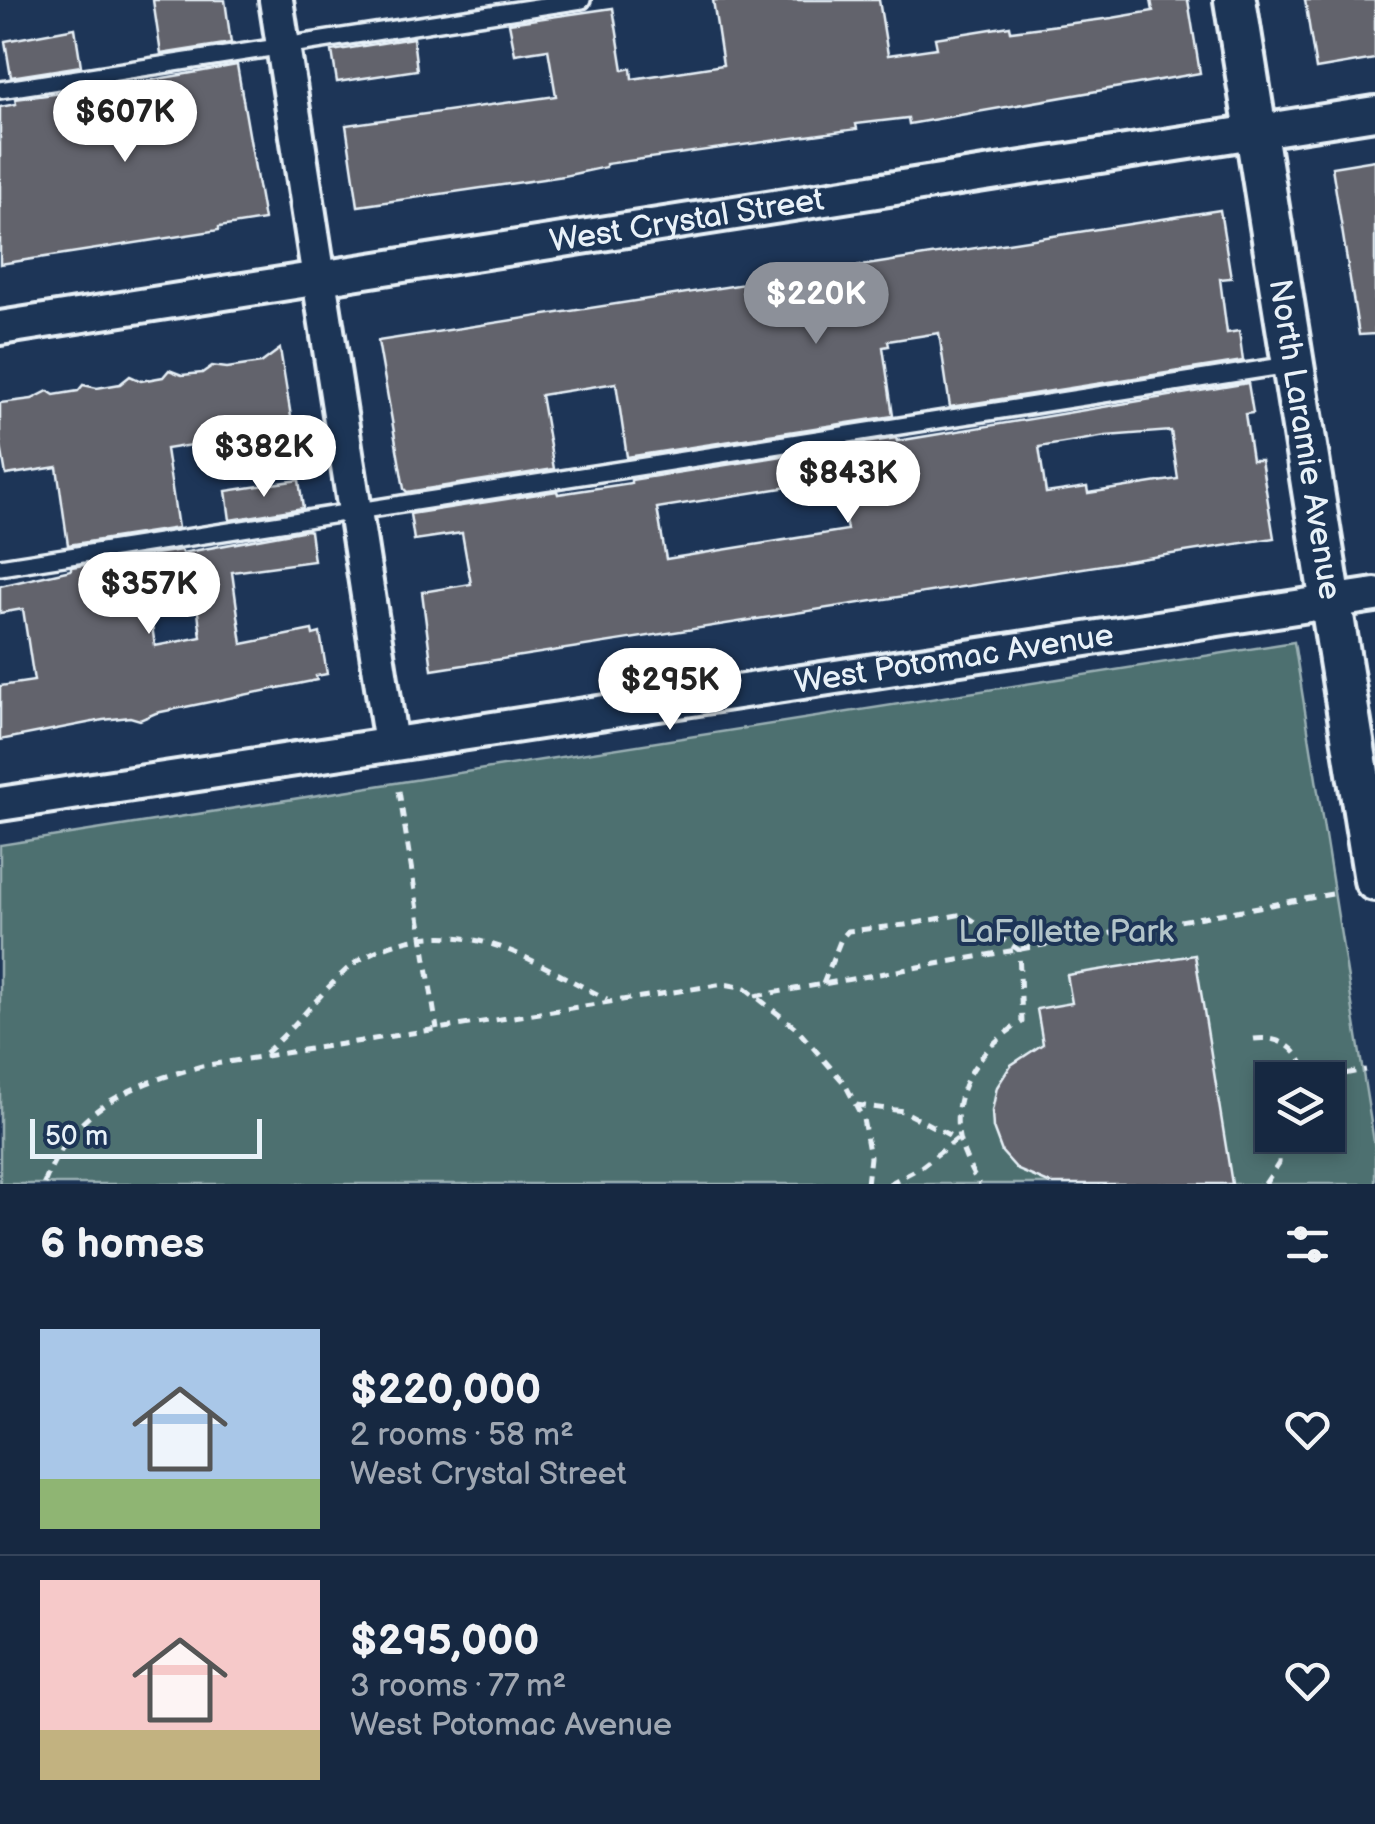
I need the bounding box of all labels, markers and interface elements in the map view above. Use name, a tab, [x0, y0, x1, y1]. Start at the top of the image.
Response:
pin: $607K	[55, 80, 195, 165]
text: $607K	[75, 93, 175, 132]
street label: West Crystal Street	[547, 180, 827, 261]
pin: $220K	[746, 262, 886, 347]
text: $220K	[766, 275, 866, 314]
street label: North Laramie Avenue	[1260, 276, 1350, 603]
pin: $382K	[194, 415, 334, 500]
text: $382K	[214, 428, 314, 467]
pin: $843K	[778, 441, 918, 526]
text: $843K	[798, 454, 898, 493]
pin: $357K	[79, 552, 219, 637]
text: $357K	[100, 565, 198, 604]
street label: West Potomac Avenue	[792, 616, 1116, 702]
pin: $295K	[600, 648, 740, 733]
text: $295K	[620, 661, 720, 700]
park label: LaFollette Park	[958, 913, 1174, 952]
map controls	[1255, 1062, 1345, 1152]
button: layers	[1255, 1062, 1345, 1152]
scale bar	[30, 1114, 262, 1158]
text: 50 m	[45, 1120, 108, 1153]
icon: filters	[1280, 1217, 1335, 1272]
text: 6 homes	[40, 1219, 204, 1270]
text: $220,000	[350, 1365, 541, 1416]
icon: home	[120, 1369, 240, 1489]
icon: heart	[1280, 1402, 1335, 1457]
text: 2 rooms · 58 m²	[350, 1416, 574, 1455]
text: West Crystal Street	[350, 1455, 627, 1494]
text: $295,000	[350, 1616, 540, 1667]
icon: home	[120, 1620, 240, 1740]
icon: heart	[1280, 1653, 1335, 1708]
text: 3 rooms · 77 m²	[350, 1667, 566, 1706]
text: West Potomac Avenue	[350, 1706, 672, 1745]

